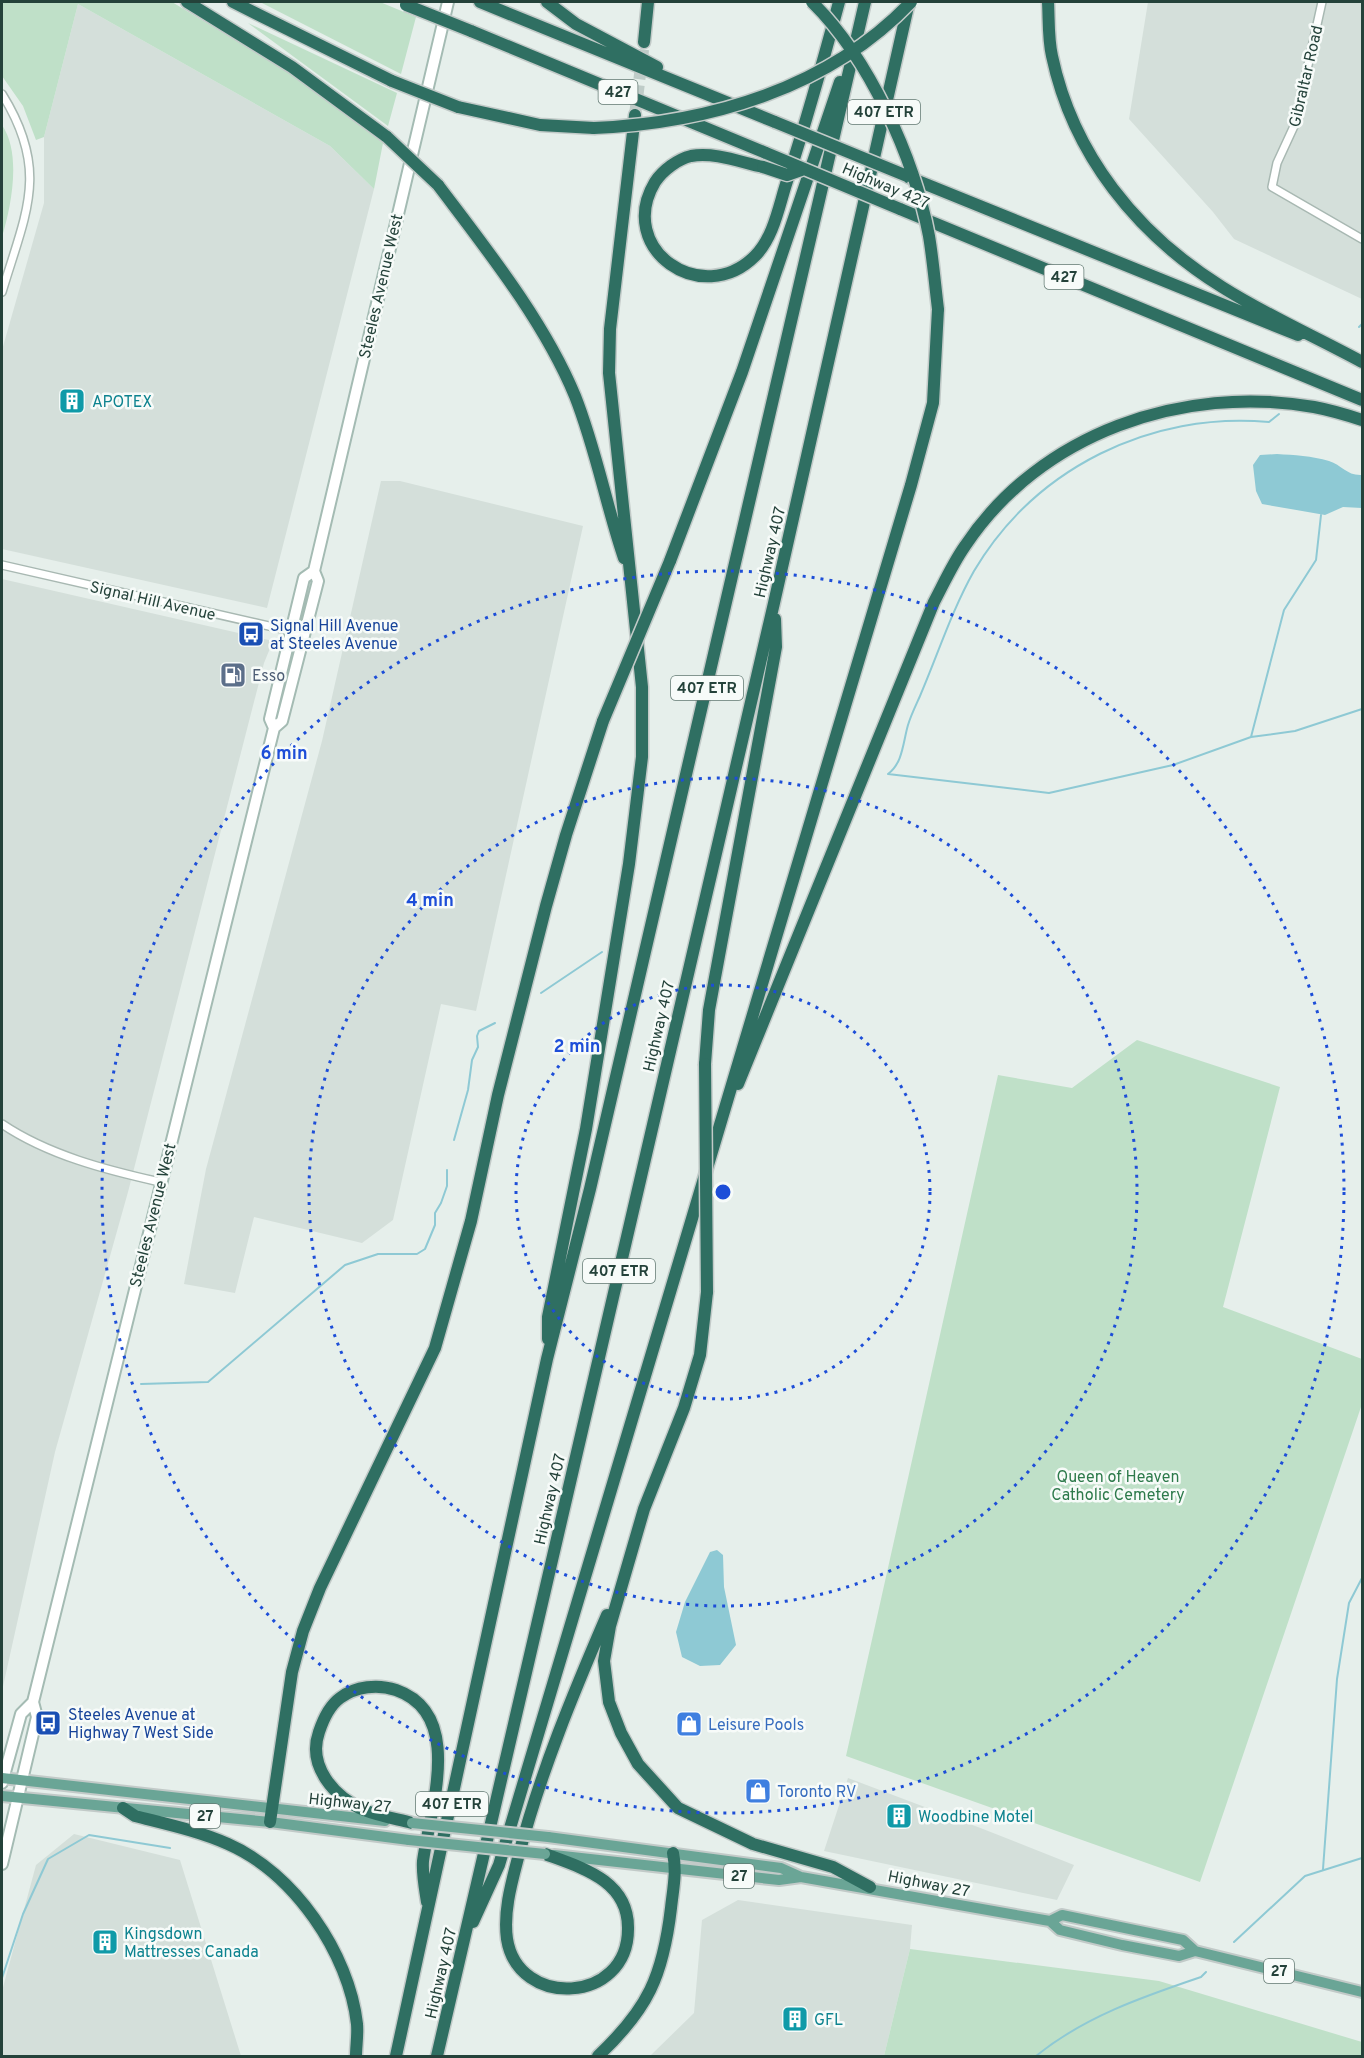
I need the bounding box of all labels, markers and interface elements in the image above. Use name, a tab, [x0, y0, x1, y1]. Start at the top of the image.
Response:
street label: Gibraltar Road	[1286, 24, 1328, 129]
road number: 427	[598, 80, 638, 104]
road number: 407 ETR	[848, 100, 920, 124]
street label: Highway 427	[839, 159, 932, 214]
street label: Steeles Avenue West	[356, 212, 408, 361]
road number: 427	[1044, 265, 1084, 289]
building icon: APOTEX	[57, 386, 87, 416]
place label: APOTEX	[92, 393, 152, 413]
street label: Highway 407	[751, 505, 791, 600]
street label: Signal Hill Avenue	[88, 578, 217, 626]
place label: Signal Hill Avenue at Steeles Avenue	[270, 617, 398, 655]
bus stop icon: Signal Hill Avenue at Steeles Avenue	[236, 619, 266, 649]
fuel station icon: Esso	[218, 660, 248, 690]
place label: Esso	[252, 667, 285, 687]
road number: 407 ETR	[671, 676, 743, 700]
text: 6 min	[260, 743, 308, 766]
text: 4 min	[406, 890, 454, 913]
street label: Highway 407	[640, 979, 680, 1074]
text: 2 min	[553, 1036, 601, 1059]
street label: Steeles Avenue West	[126, 1141, 182, 1290]
centre of rings	[713, 1182, 733, 1202]
road number: 407 ETR	[583, 1259, 655, 1283]
street label: Highway 407	[531, 1452, 571, 1547]
park label: Queen of Heaven Catholic Cemetery	[1051, 1468, 1185, 1506]
place label: Steeles Avenue at Highway 7 West Side	[68, 1706, 214, 1744]
bus stop icon: Steeles Avenue at Highway 7 West Side	[33, 1708, 63, 1738]
shop icon: Leisure Pools	[674, 1709, 704, 1739]
place label: Leisure Pools	[708, 1716, 804, 1736]
shop icon: Toronto RV	[743, 1776, 773, 1806]
place label: Toronto RV	[777, 1783, 856, 1803]
street label: Highway 27	[307, 1790, 392, 1818]
road number: 407 ETR	[416, 1792, 488, 1816]
building icon: Woodbine Motel	[884, 1801, 914, 1831]
road number: 27	[190, 1804, 220, 1828]
place label: Woodbine Motel	[918, 1808, 1034, 1828]
road number: 27	[724, 1864, 754, 1888]
street label: Highway 27	[886, 1867, 971, 1903]
place label: Kingsdown Mattresses Canada	[124, 1925, 259, 1963]
street label: Highway 407	[422, 1926, 462, 2021]
building icon: Kingsdown Mattresses Canada	[90, 1927, 120, 1957]
road number: 27	[1264, 1959, 1294, 1983]
building icon: GFL	[780, 2004, 810, 2034]
place label: GFL	[814, 2011, 843, 2031]

